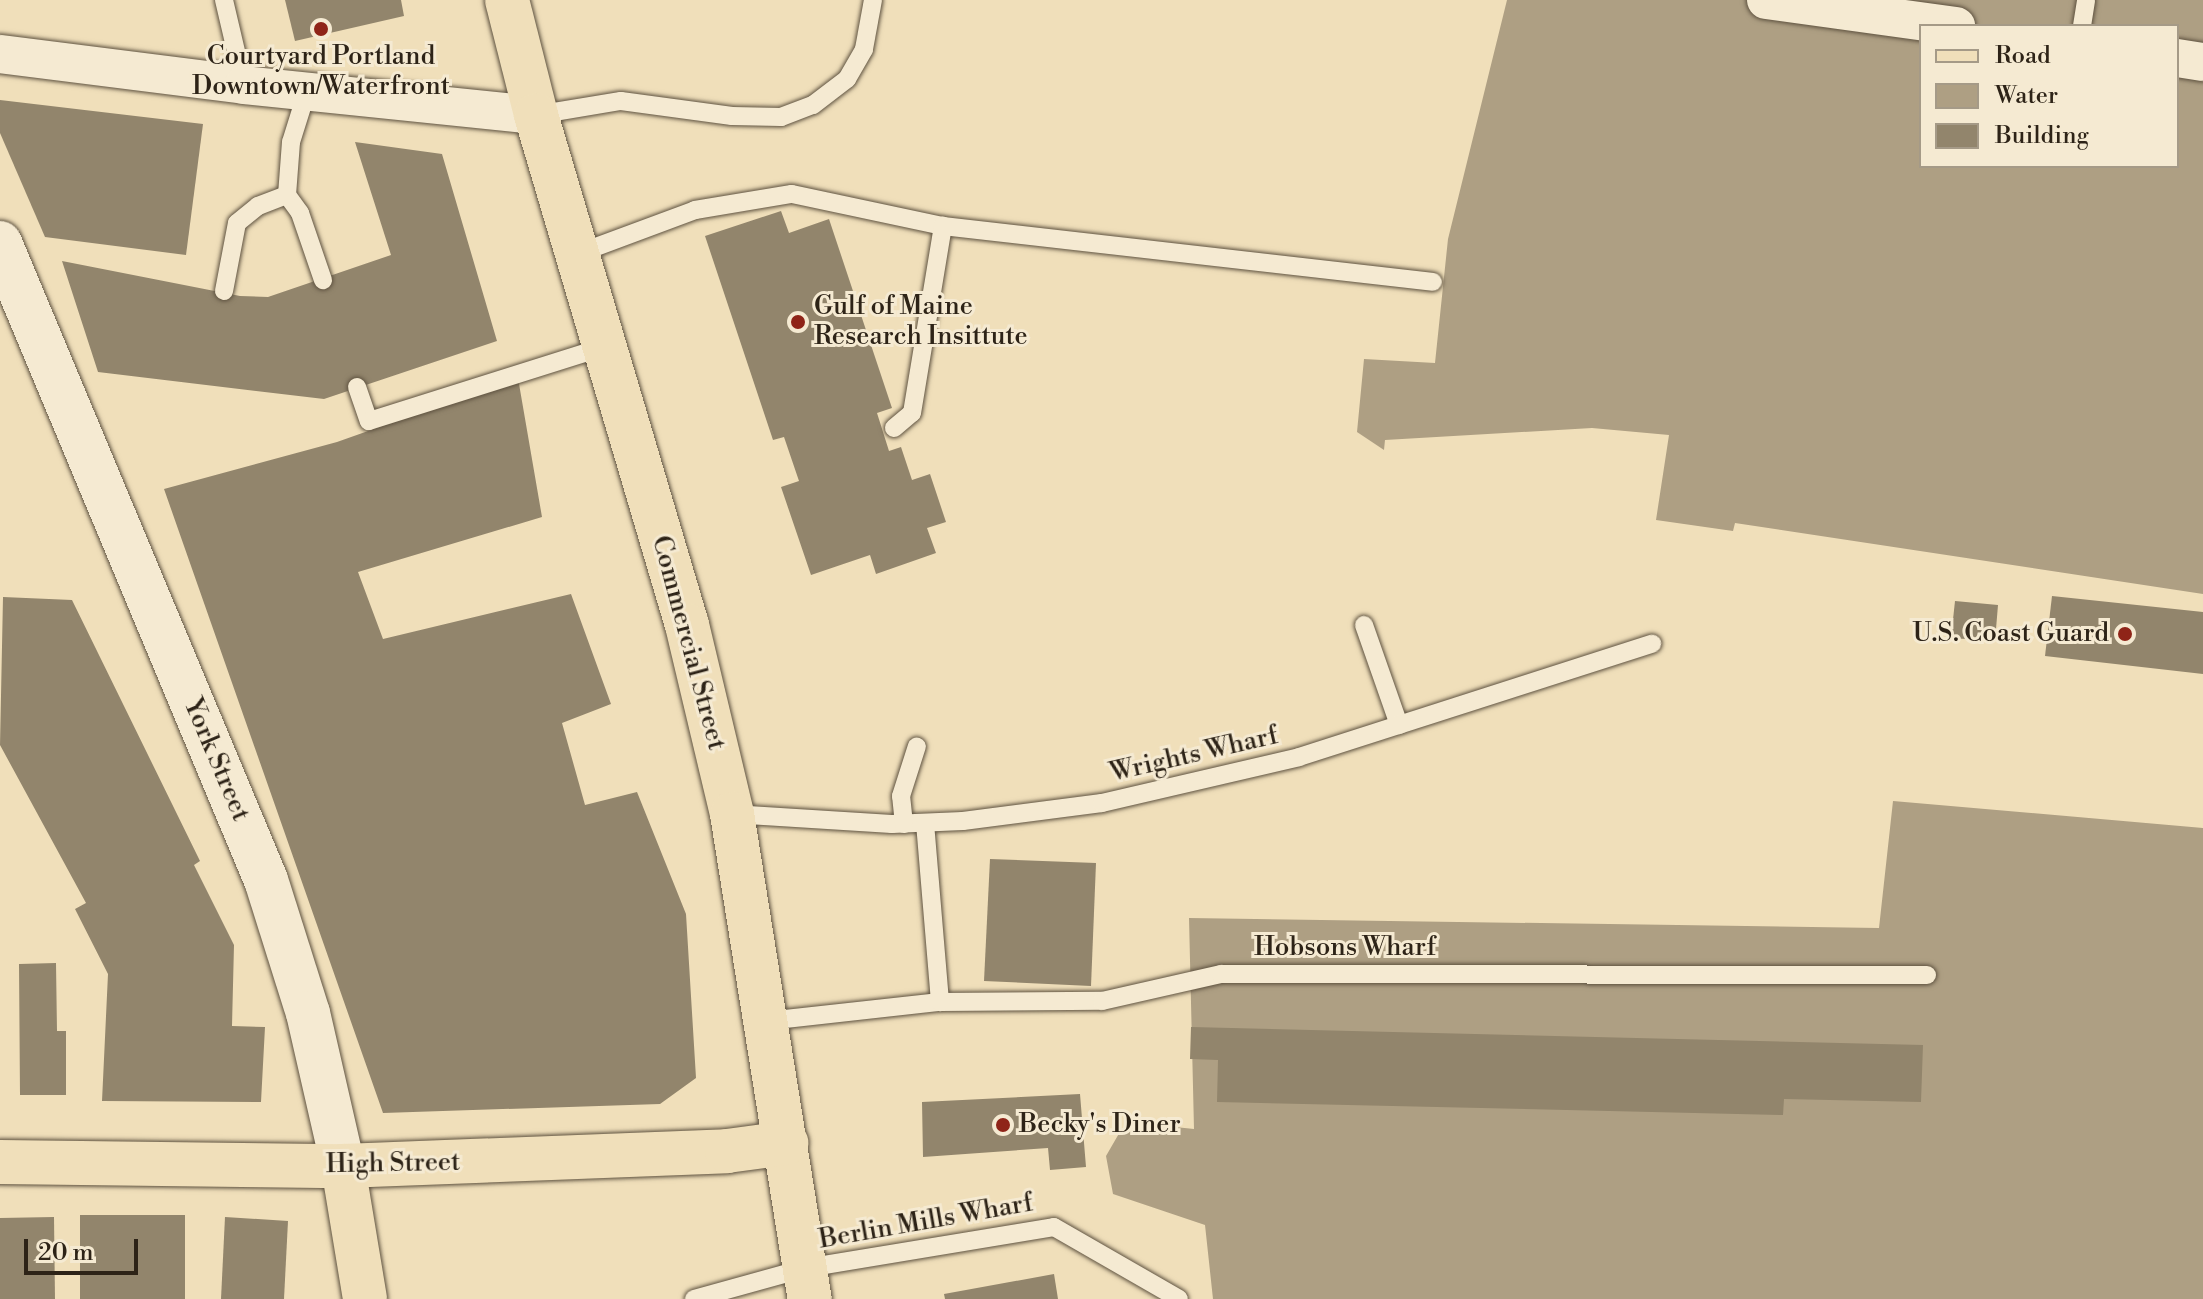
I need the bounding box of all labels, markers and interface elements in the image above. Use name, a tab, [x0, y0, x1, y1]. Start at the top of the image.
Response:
marker: Courtyard Portland Downtown/Waterfront	[312, 20, 330, 38]
legend	[1919, 24, 2179, 168]
place label: Courtyard Portland Downtown/Waterfront	[192, 41, 450, 102]
text: Road	[1995, 41, 2051, 71]
text: Water	[1995, 81, 2058, 111]
text: Building	[1995, 121, 2089, 151]
place label: Gulf of Maine Research Insittute	[814, 291, 1028, 352]
marker: Gulf of Maine Research Insittute	[789, 313, 807, 331]
street label: Commercial Street	[644, 532, 732, 754]
place label: U.S. Coast Guard	[1913, 618, 2109, 650]
marker: U.S. Coast Guard	[2116, 625, 2134, 643]
street label: York Street	[176, 694, 256, 826]
street label: Wrights Wharf	[1107, 721, 1281, 789]
street label: Hobsons Wharf	[1254, 932, 1436, 964]
place label: Becky's Diner	[1019, 1109, 1181, 1141]
marker: Becky's Diner	[994, 1116, 1012, 1134]
street label: High Street	[326, 1147, 460, 1181]
street label: Berlin Mills Wharf	[817, 1188, 1035, 1256]
scale bar	[28, 1223, 142, 1273]
text: 20 m	[38, 1238, 94, 1268]

